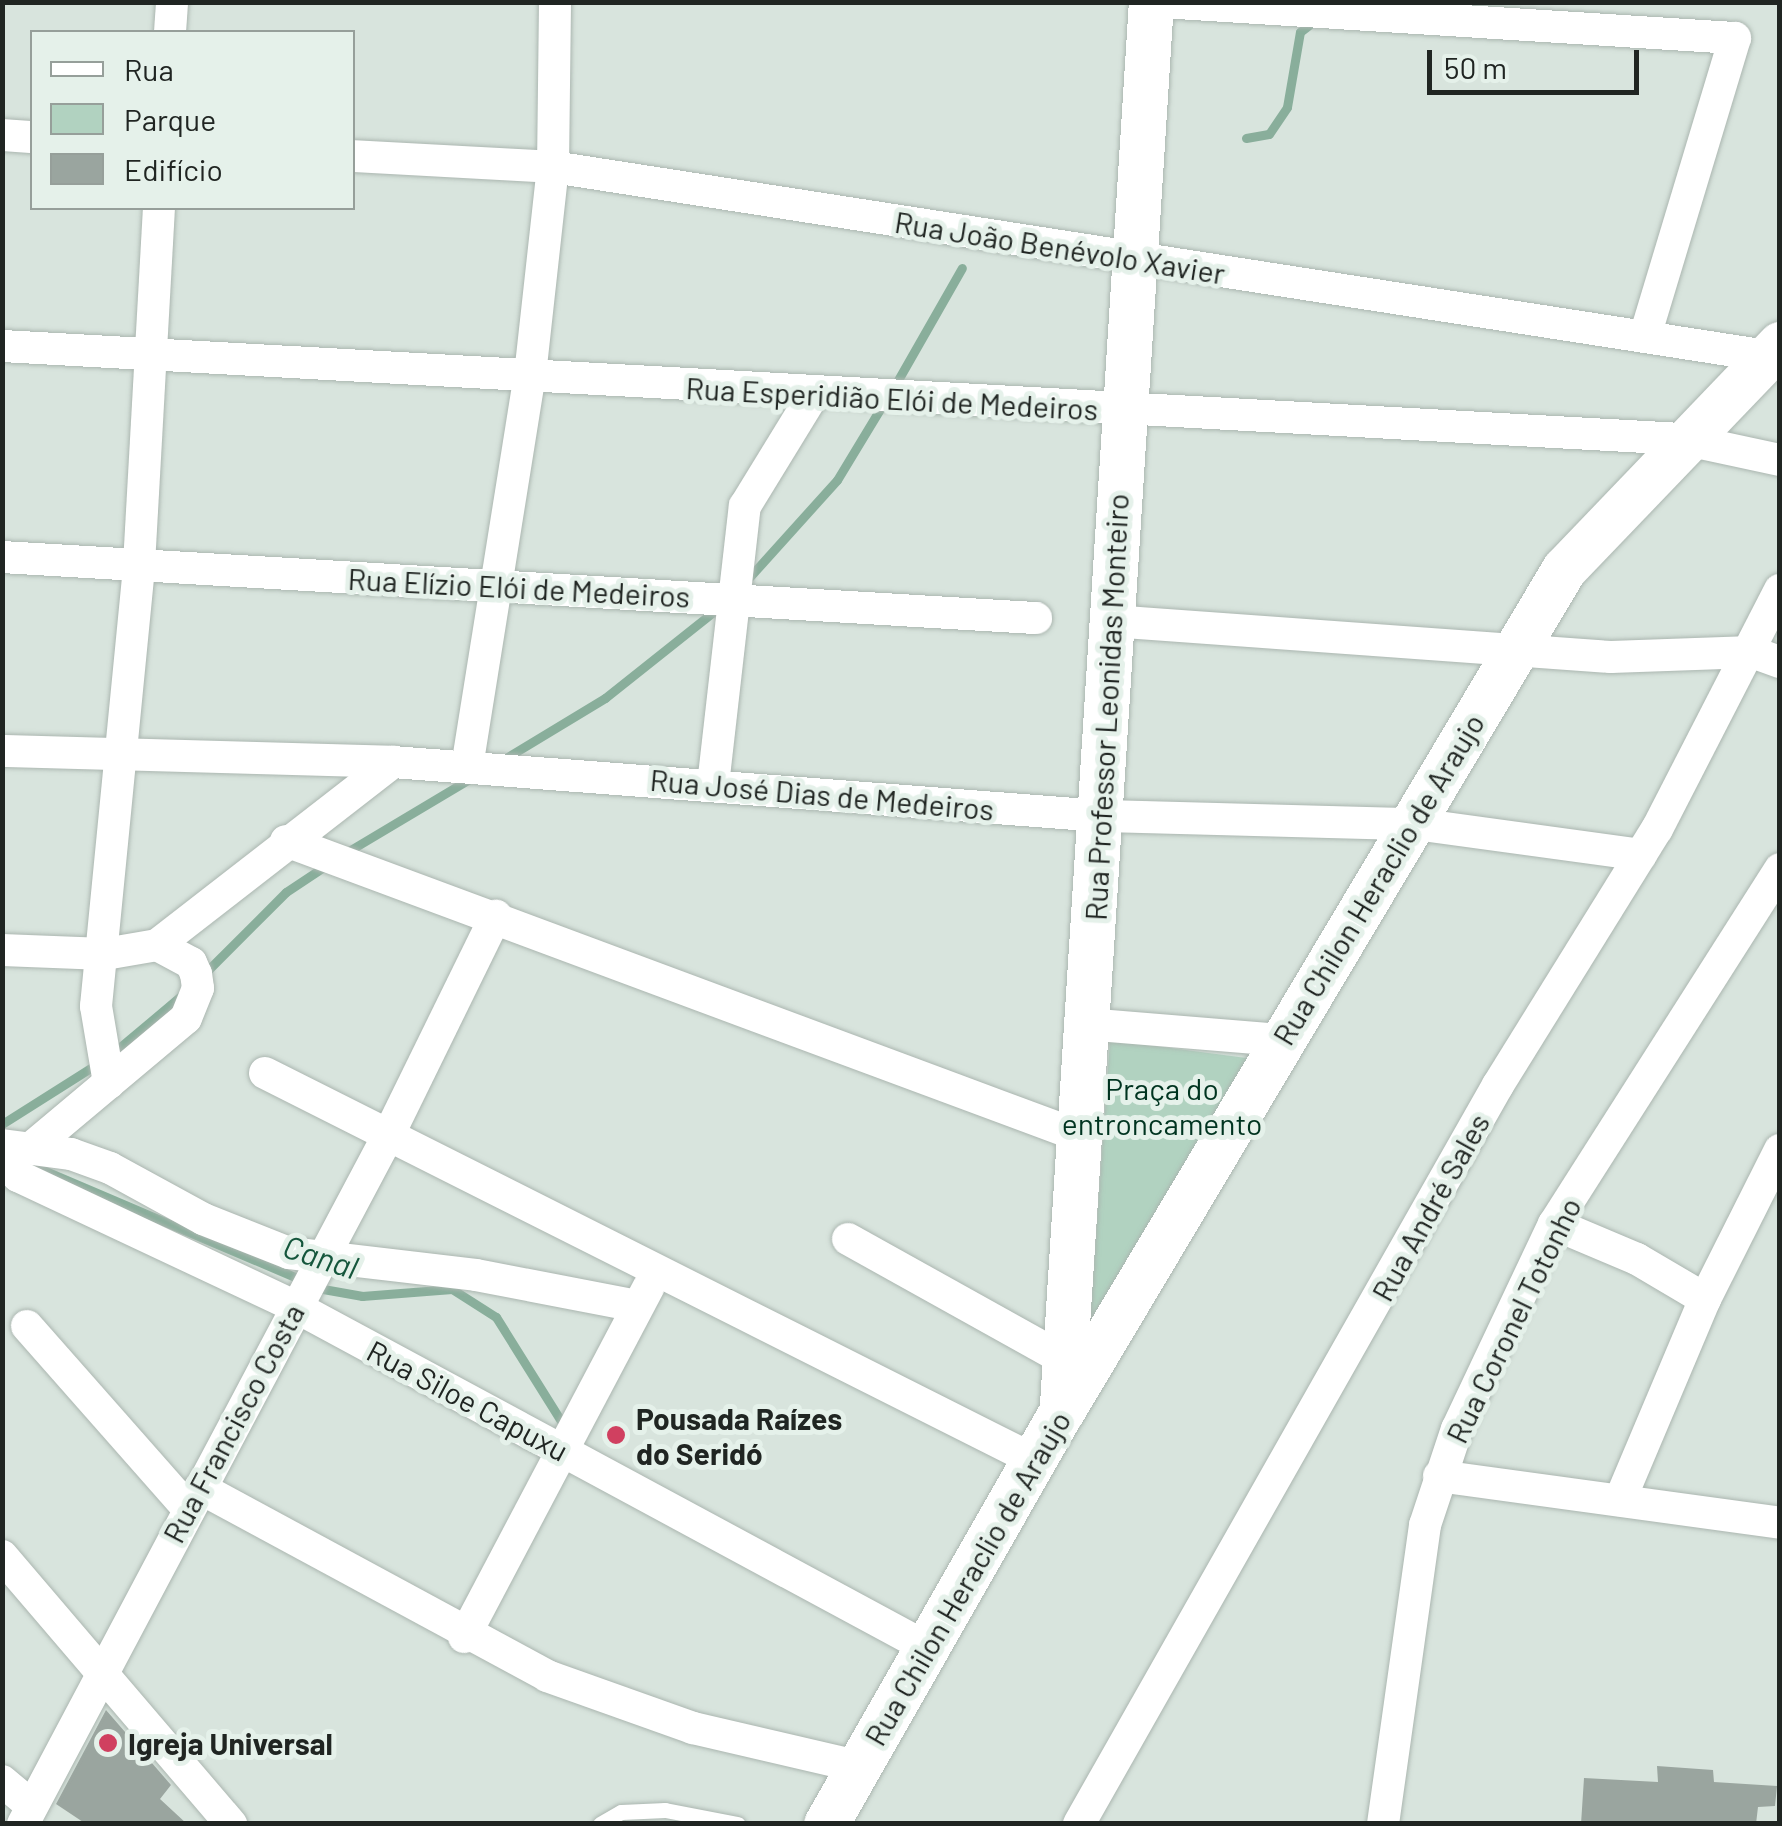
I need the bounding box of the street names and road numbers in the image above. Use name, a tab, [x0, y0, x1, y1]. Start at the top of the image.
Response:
street label: Rua João Benévolo Xavier	[892, 203, 1228, 291]
street label: Rua Esperidião Elói de Medeiros	[685, 369, 1099, 427]
street label: Rua Professor Leonidas Monteiro	[1077, 493, 1135, 921]
street label: Rua Elízio Elói de Medeiros	[347, 560, 691, 614]
street label: Rua Chilon Heraclio de Araujo	[1265, 707, 1491, 1051]
street label: Rua José Dias de Medeiros	[648, 761, 996, 827]
street label: Rua André Sales	[1364, 1107, 1496, 1307]
street label: Rua Coronel Totonho	[1438, 1191, 1588, 1449]
street label: Rua Francisco Costa	[155, 1297, 311, 1549]
street label: Rua Siloe Capuxu	[361, 1332, 575, 1468]
street label: Rua Chilon Heraclio de Araujo	[856, 1404, 1078, 1752]

